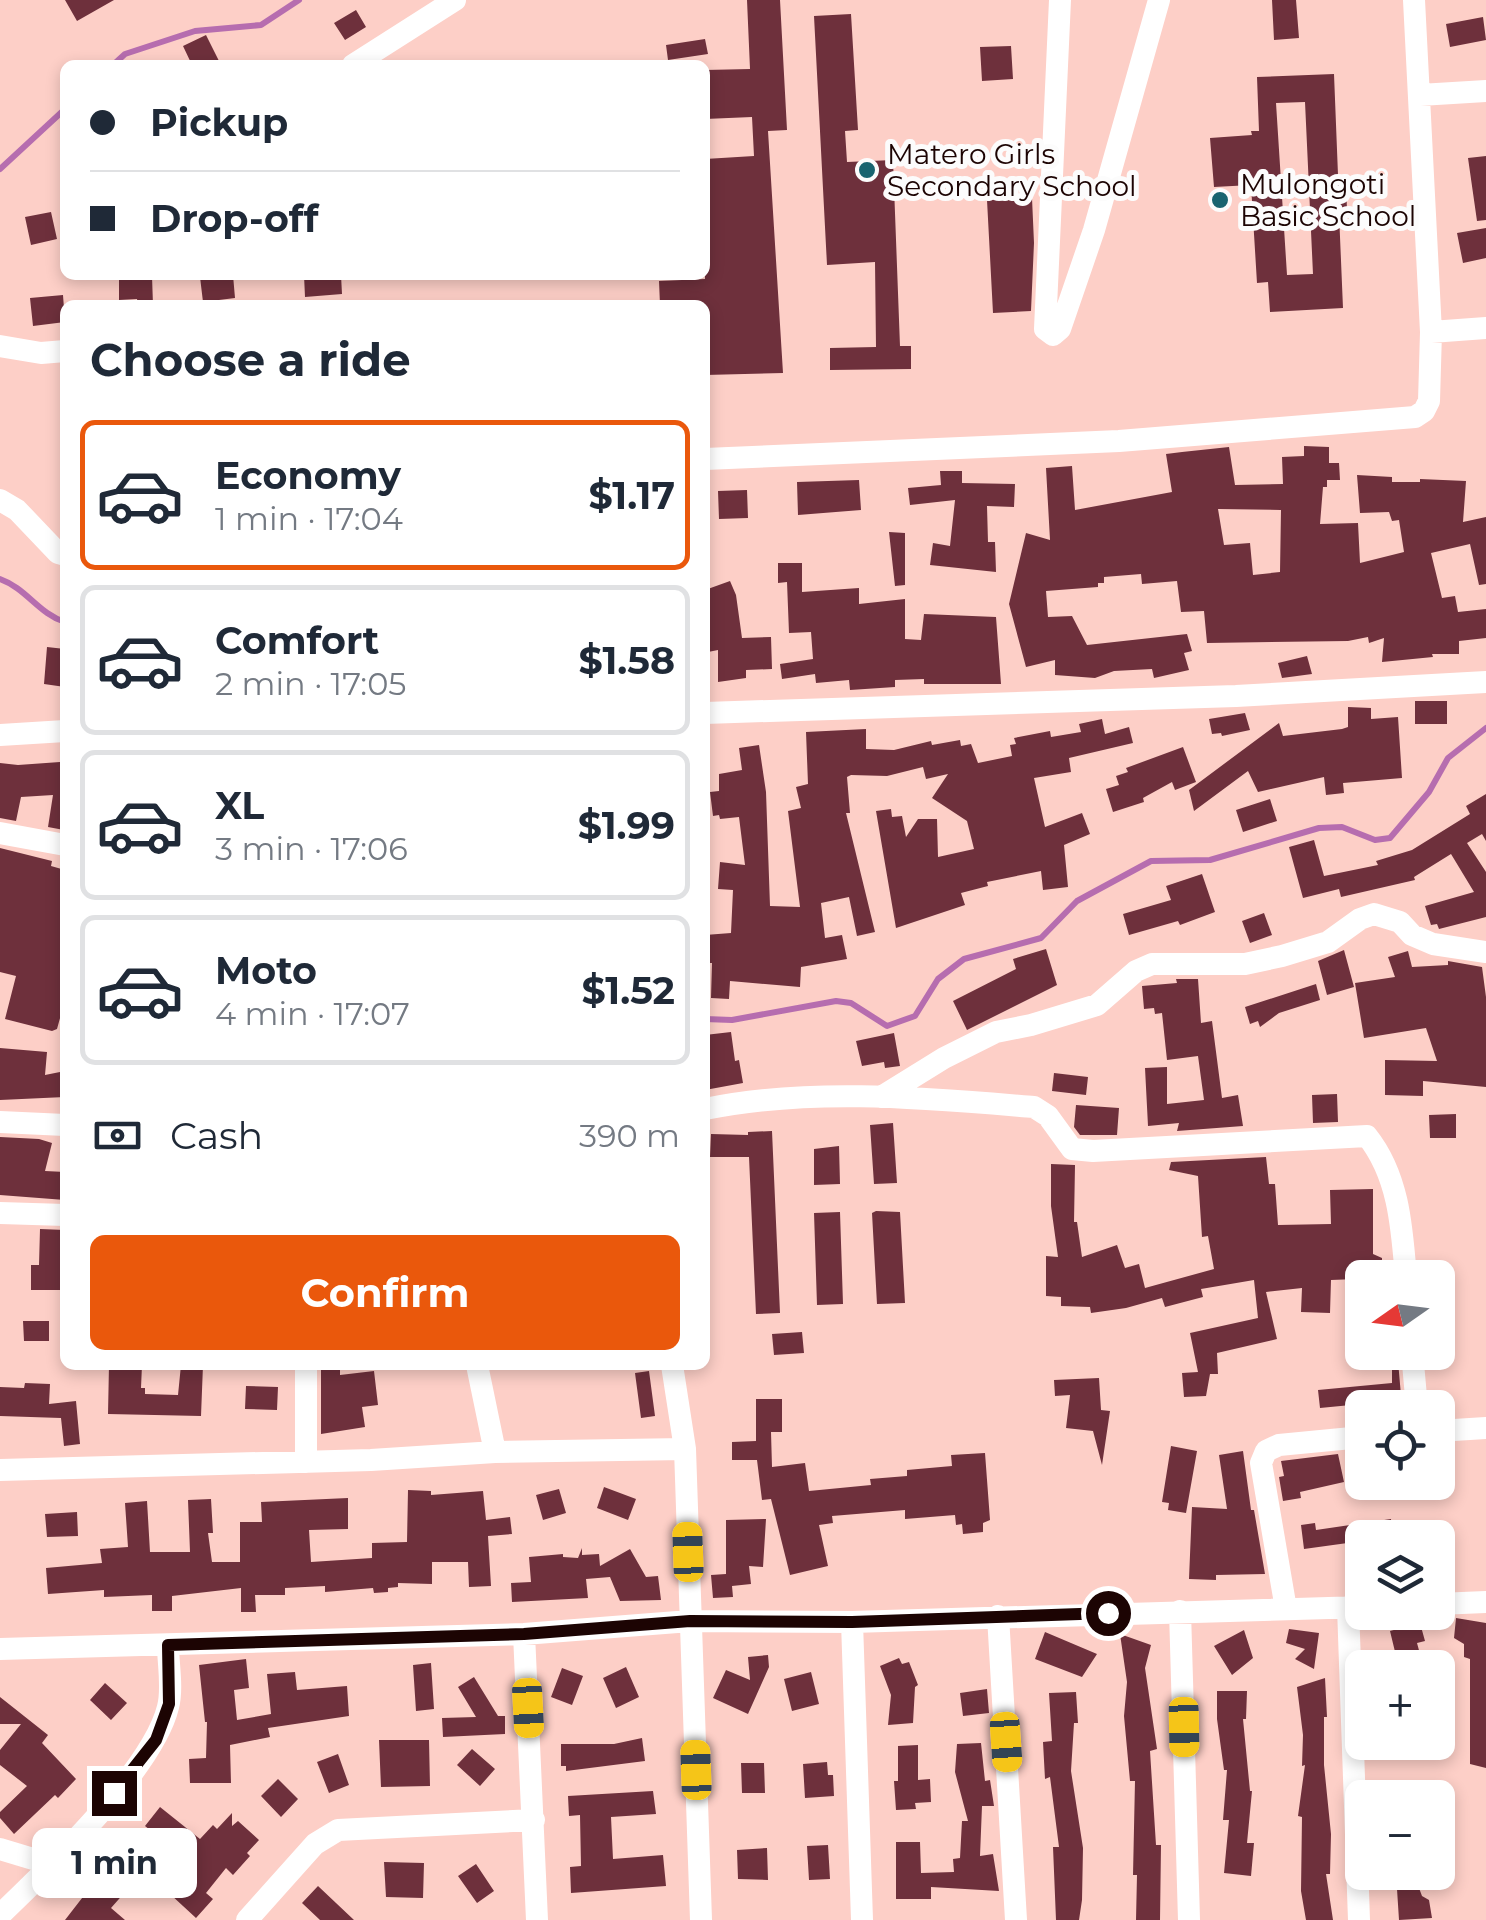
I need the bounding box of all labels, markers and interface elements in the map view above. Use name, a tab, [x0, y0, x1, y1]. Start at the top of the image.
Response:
text: Pickup	[150, 99, 288, 146]
place label: Matero Girls Secondary School	[887, 137, 1137, 203]
marker: Matero Girls Secondary School	[856, 159, 878, 181]
place label: Mulongoti Basic School	[1240, 167, 1416, 233]
marker: Mulongoti Basic School	[1209, 189, 1231, 211]
text: Drop-off	[150, 195, 319, 242]
text: Choose a ride	[90, 332, 411, 387]
icon: car	[95, 450, 185, 540]
text: Economy	[215, 452, 401, 499]
text: $1.17	[588, 472, 675, 519]
text: 1 min · 17:04	[215, 499, 403, 538]
icon: car	[95, 615, 185, 705]
text: Comfort	[215, 617, 379, 664]
text: $1.58	[579, 637, 675, 684]
text: 2 min · 17:05	[215, 664, 406, 703]
icon: car	[95, 780, 185, 870]
text: XL	[215, 782, 264, 829]
text: $1.99	[578, 802, 675, 849]
text: 3 min · 17:06	[215, 829, 408, 868]
icon: car	[95, 945, 185, 1035]
text: Moto	[215, 947, 317, 994]
text: $1.52	[581, 967, 675, 1014]
text: 4 min · 17:07	[215, 994, 410, 1033]
icon: cash	[90, 1108, 145, 1163]
text: Cash	[170, 1112, 263, 1159]
text: 390 m	[579, 1116, 680, 1155]
button: Confirm	[90, 1235, 680, 1350]
north arrow	[1345, 1260, 1455, 1370]
map controls	[1345, 1260, 1455, 1890]
button: locate	[1345, 1390, 1455, 1500]
button: layers	[1345, 1520, 1455, 1630]
car	[672, 1521, 704, 1583]
route start	[1086, 1591, 1131, 1636]
button: +	[1345, 1650, 1455, 1760]
car	[511, 1677, 545, 1739]
car	[1168, 1697, 1200, 1757]
car	[989, 1711, 1023, 1773]
car	[680, 1739, 712, 1801]
route end	[92, 1771, 137, 1816]
button: −	[1345, 1780, 1455, 1890]
callout: 1 min	[32, 1828, 196, 1898]
text: 1 min	[71, 1843, 158, 1882]

